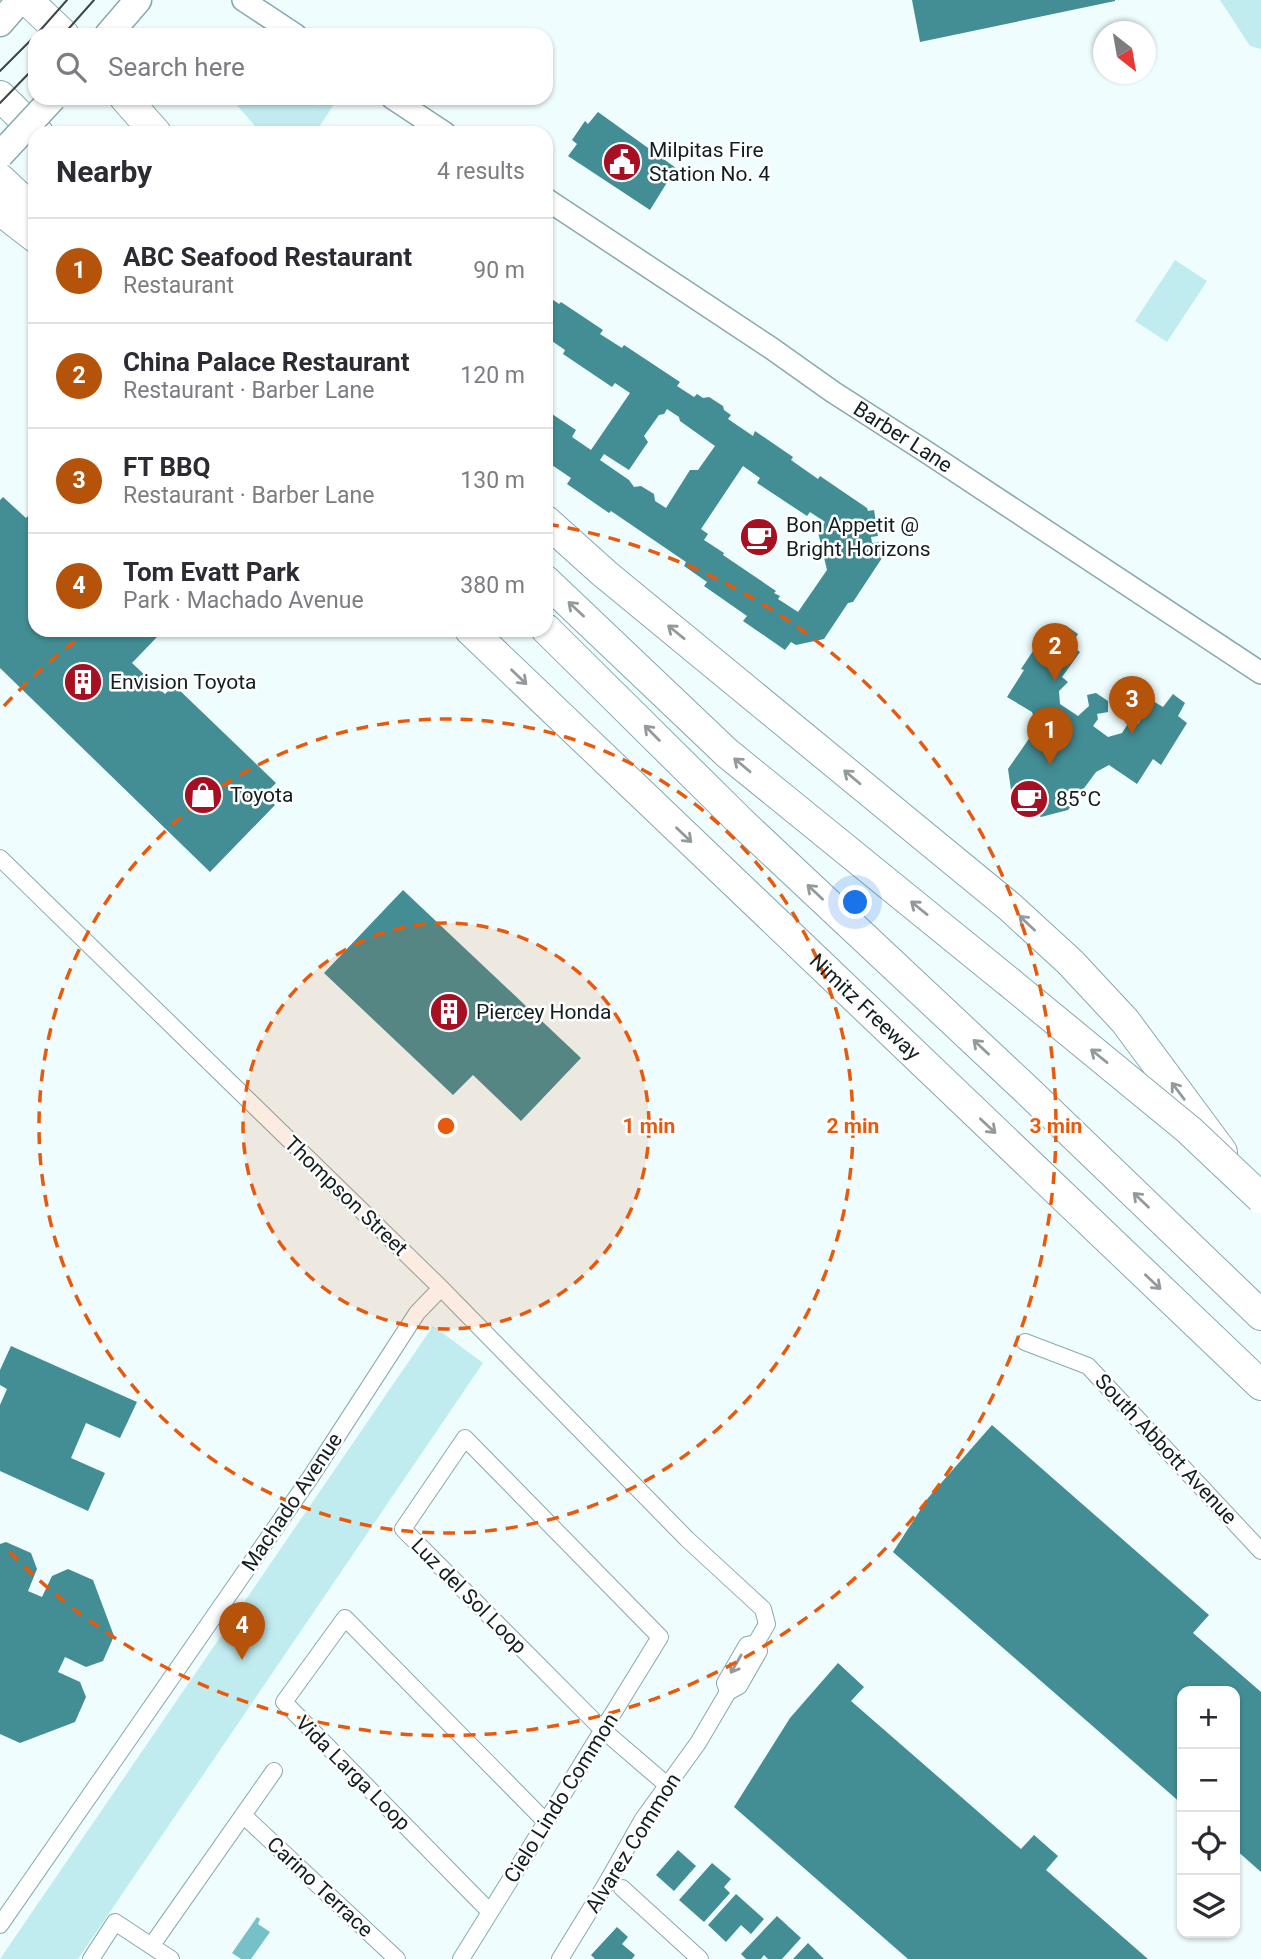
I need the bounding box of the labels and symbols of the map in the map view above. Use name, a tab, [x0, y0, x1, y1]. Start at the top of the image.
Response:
north arrow	[1093, 21, 1156, 84]
place label: Milpitas Fire Station No. 4	[649, 138, 770, 186]
public building icon: Milpitas Fire Station No. 4	[601, 141, 643, 183]
street label: Barber Lane	[849, 396, 957, 478]
place label: Bon Appetit @ Bright Horizons	[786, 513, 931, 561]
cafe icon: Bon Appetit @ Bright Horizons	[738, 516, 780, 558]
one-way arrow	[567, 601, 585, 617]
pin: 2	[1032, 623, 1078, 681]
one-way arrow	[668, 624, 686, 640]
building icon: Envision Toyota	[62, 661, 104, 703]
one-way arrow	[511, 669, 528, 686]
place label: Envision Toyota	[110, 670, 257, 694]
pin: 3	[1109, 676, 1155, 734]
pin: 1	[1027, 707, 1073, 765]
one-way arrow	[643, 725, 660, 742]
one-way arrow	[733, 757, 751, 773]
one-way arrow	[843, 769, 861, 785]
shop icon: Toyota	[182, 774, 224, 816]
cafe icon: 85°C	[1008, 778, 1050, 820]
place label: Toyota	[230, 783, 293, 807]
place label: 85°C	[1056, 787, 1101, 811]
one-way arrow	[675, 826, 692, 843]
one-way arrow	[807, 883, 824, 900]
your location	[838, 885, 872, 919]
one-way arrow	[910, 901, 928, 916]
one-way arrow	[1019, 914, 1036, 931]
street label: Nimitz Freeway	[805, 949, 925, 1065]
building icon: Piercey Honda	[428, 991, 470, 1033]
place label: Piercey Honda	[476, 1000, 611, 1024]
one-way arrow	[973, 1039, 990, 1056]
one-way arrow	[1091, 1048, 1109, 1064]
one-way arrow	[1171, 1082, 1186, 1101]
centre of rings	[434, 1114, 458, 1138]
text: 1 min	[623, 1114, 675, 1138]
text: 2 min	[827, 1114, 879, 1138]
text: 3 min	[1030, 1114, 1082, 1138]
one-way arrow	[979, 1117, 996, 1134]
street label: Thompson Street	[280, 1131, 412, 1261]
one-way arrow	[1133, 1191, 1150, 1208]
one-way arrow	[1144, 1274, 1161, 1291]
street label: South Abbott Avenue	[1090, 1369, 1242, 1529]
street label: Machado Avenue	[237, 1428, 347, 1576]
street label: Luz del Sol Loop	[406, 1533, 532, 1659]
pin: 4	[219, 1602, 265, 1660]
one-way arrow	[729, 1654, 743, 1674]
street label: Cielo Lindo Common	[499, 1709, 623, 1887]
street label: Vida Larga Loop	[291, 1711, 415, 1835]
street label: Alvarez Common	[580, 1769, 686, 1917]
street label: Carino Terrace	[262, 1832, 378, 1942]

